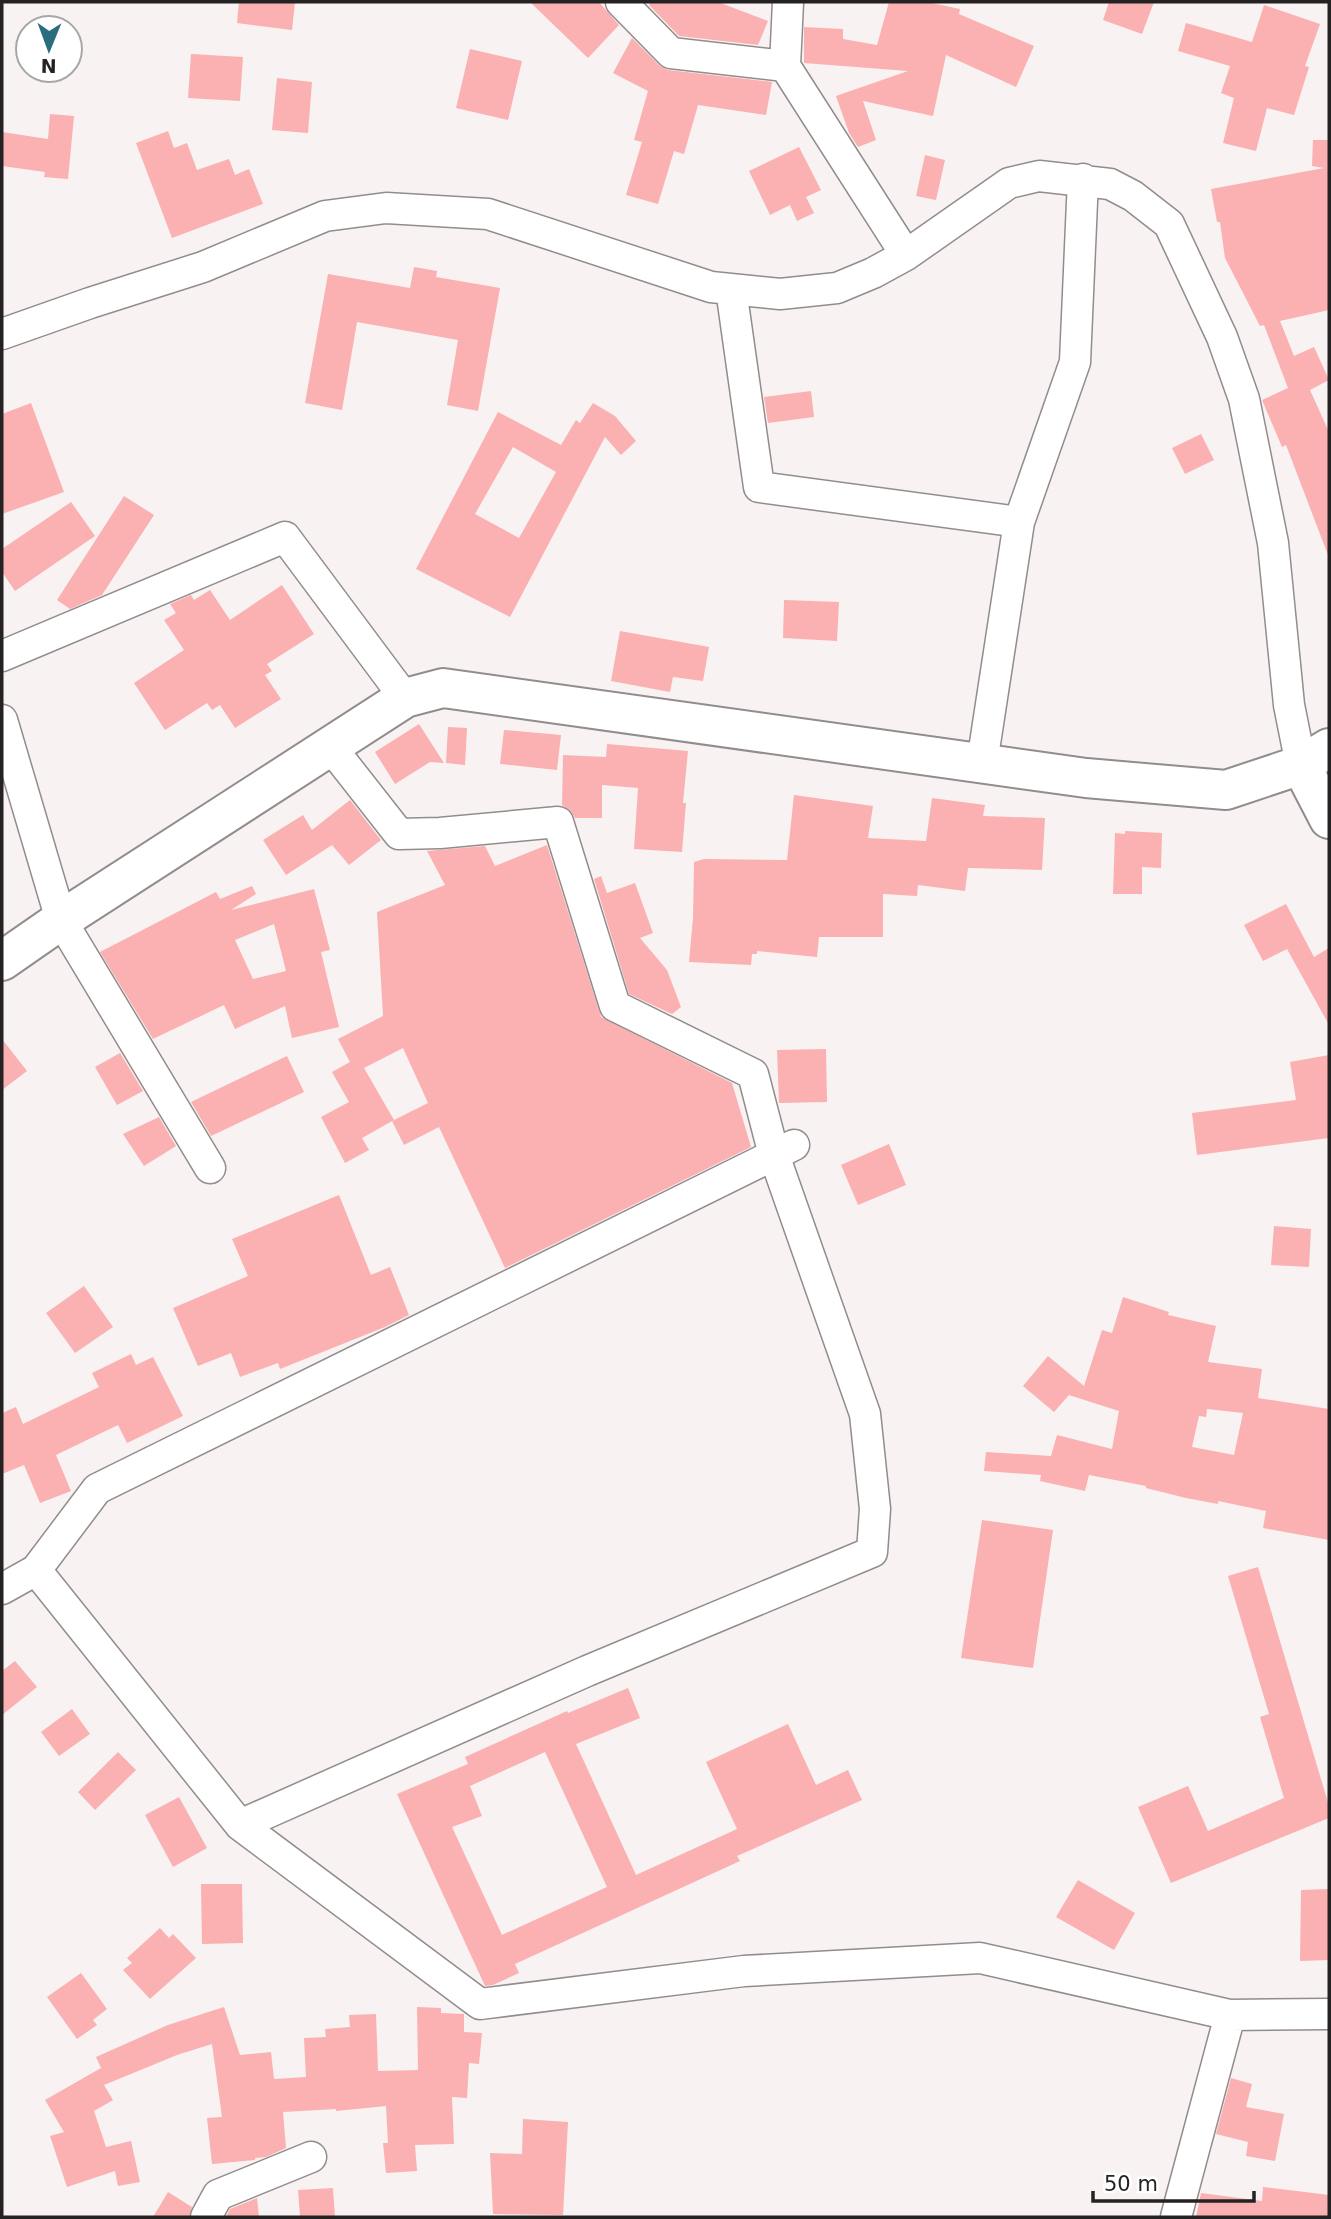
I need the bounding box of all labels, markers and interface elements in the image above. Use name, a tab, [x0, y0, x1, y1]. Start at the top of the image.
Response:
north arrow	[14, 14, 84, 84]
text: N	[41, 55, 57, 77]
scale bar	[1093, 2160, 1254, 2204]
text: 50 m	[1104, 2172, 1158, 2196]

